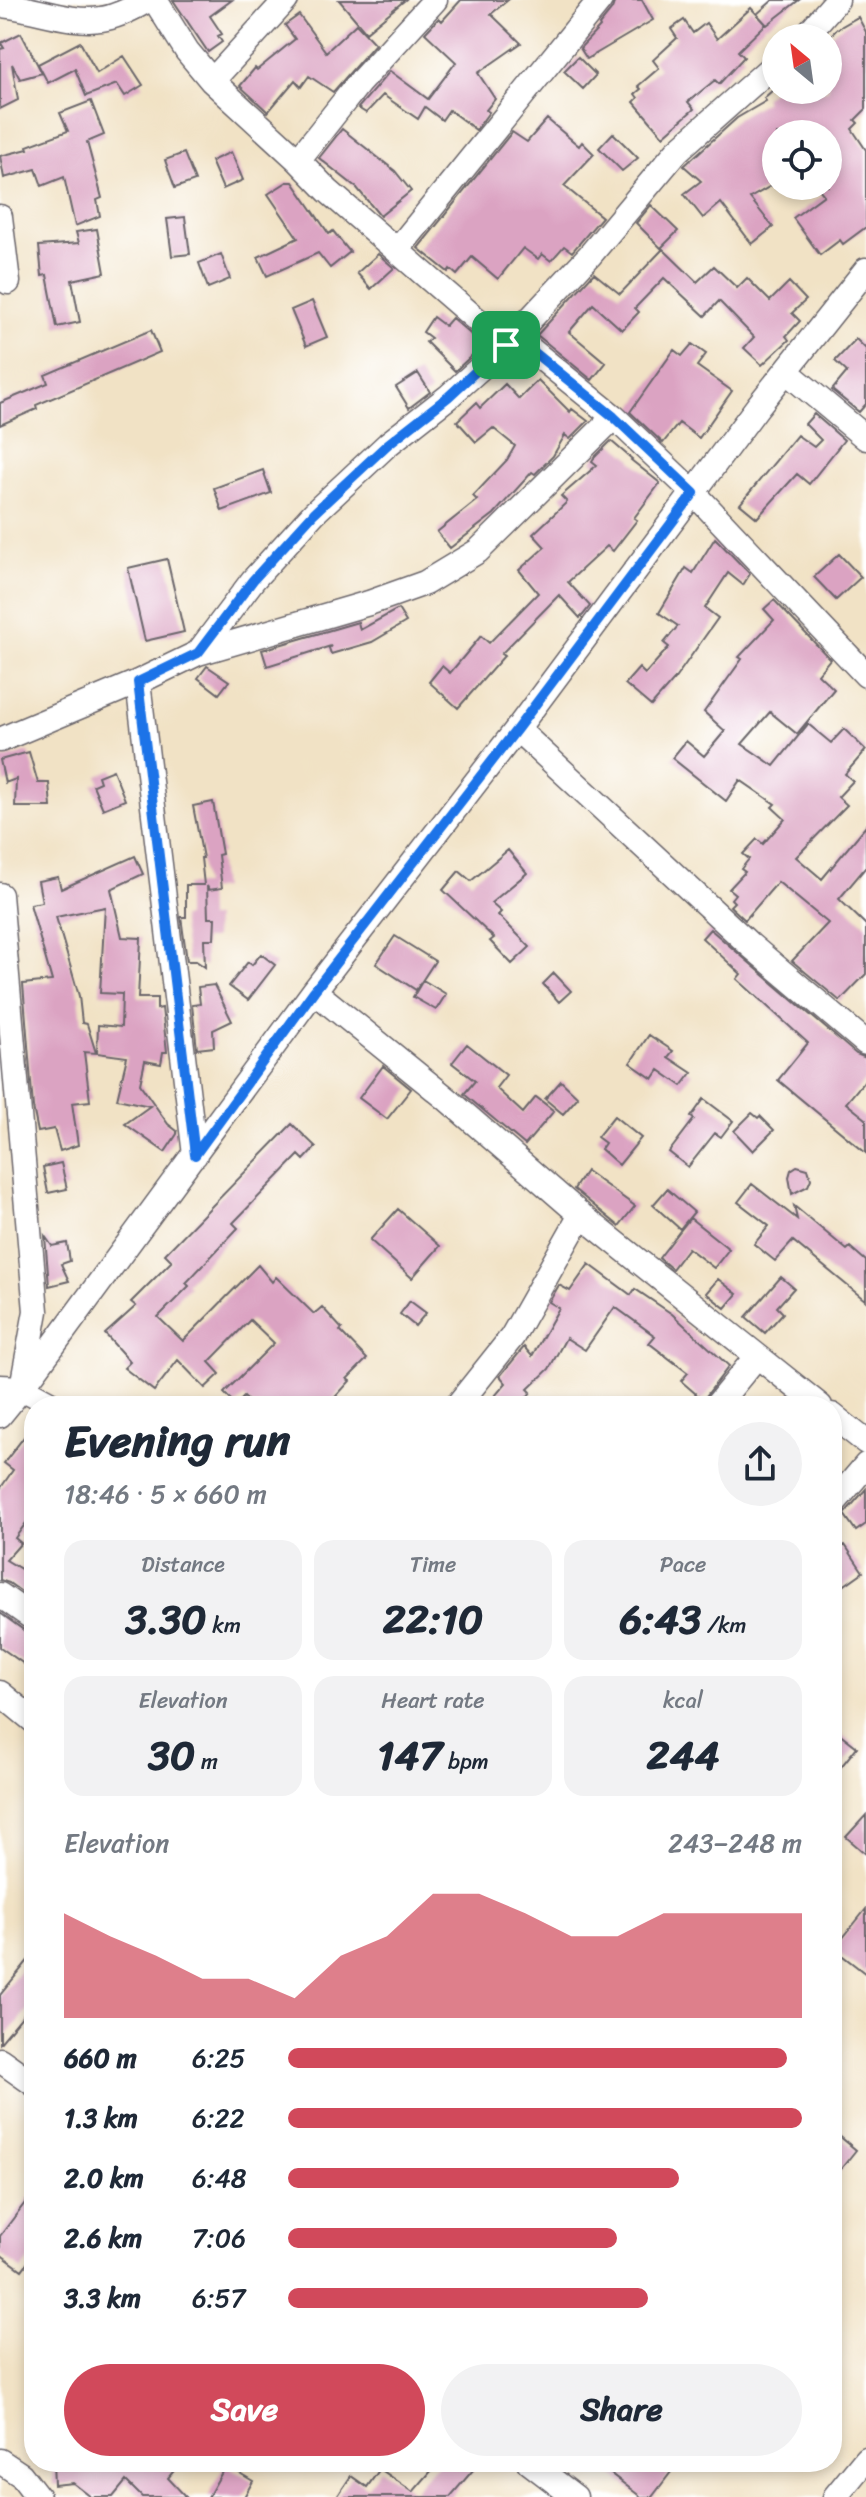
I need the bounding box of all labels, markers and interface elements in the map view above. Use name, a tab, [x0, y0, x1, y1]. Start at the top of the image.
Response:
north arrow	[762, 24, 842, 104]
map controls	[762, 24, 842, 200]
button: locate	[762, 120, 842, 200]
pin	[472, 311, 540, 379]
icon: arrive	[484, 323, 528, 367]
text: Evening run	[64, 1402, 290, 1480]
button: share	[718, 1422, 802, 1506]
text: 18:46 · 5 × 660 m	[64, 1471, 267, 1517]
text: Distance	[141, 1545, 225, 1584]
text: Time	[410, 1545, 456, 1584]
text: Pace	[660, 1545, 706, 1584]
text: 3.30	[125, 1584, 206, 1655]
text: 22:10	[383, 1584, 483, 1655]
text: 6:43	[620, 1584, 701, 1655]
text: km	[206, 1606, 241, 1645]
text: /km	[701, 1606, 746, 1645]
text: Elevation	[138, 1681, 228, 1720]
text: Heart rate	[381, 1681, 485, 1720]
text: kcal	[663, 1681, 703, 1720]
text: 30	[148, 1720, 195, 1791]
text: 147	[377, 1720, 442, 1791]
text: 244	[646, 1720, 720, 1791]
text: m	[195, 1742, 218, 1781]
text: bpm	[442, 1742, 489, 1781]
text: Elevation	[64, 1820, 169, 1866]
text: 243–248 m	[668, 1820, 802, 1866]
text: 660 m	[64, 2035, 137, 2081]
text: 6:25	[192, 2035, 246, 2081]
text: 1.3 km	[64, 2095, 138, 2141]
text: 6:22	[192, 2095, 245, 2141]
text: 2.0 km	[64, 2155, 144, 2201]
text: 6:48	[192, 2155, 247, 2201]
text: 2.6 km	[64, 2215, 142, 2261]
text: 7:06	[192, 2215, 246, 2261]
text: 3.3 km	[64, 2275, 141, 2321]
text: 6:57	[192, 2275, 245, 2321]
button: Save	[64, 2364, 425, 2456]
button: Share	[441, 2364, 802, 2456]

